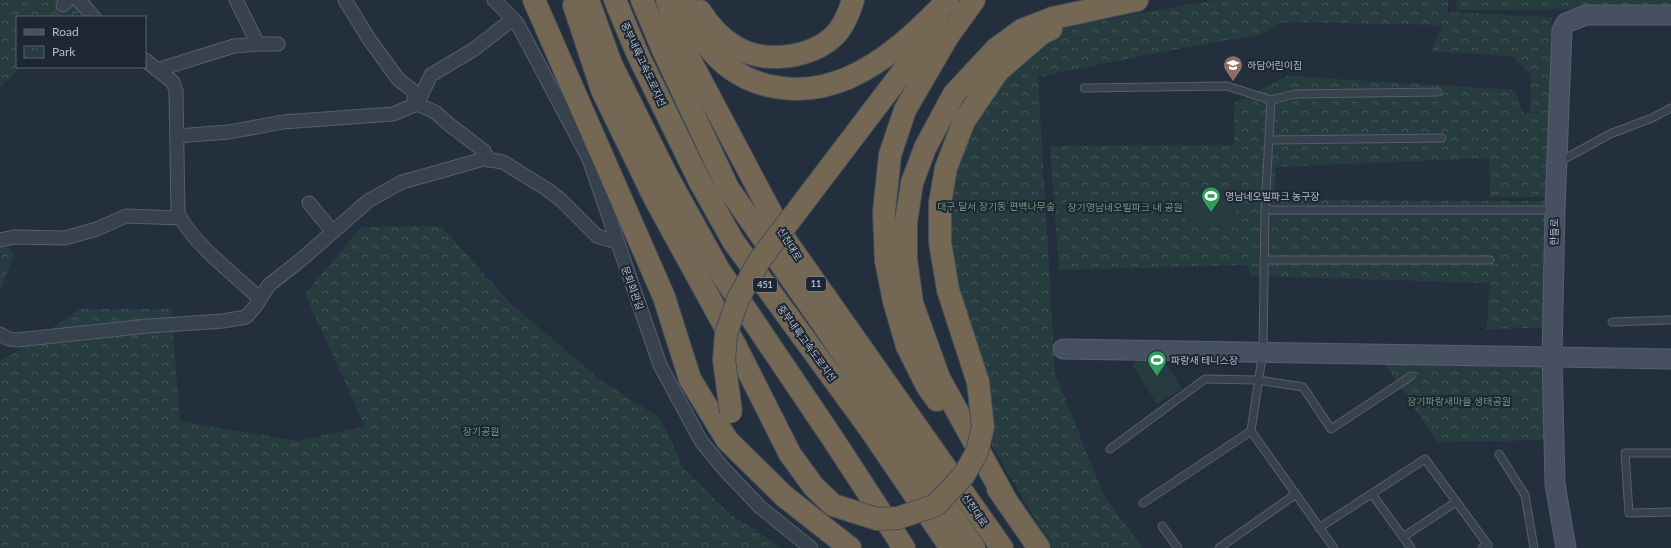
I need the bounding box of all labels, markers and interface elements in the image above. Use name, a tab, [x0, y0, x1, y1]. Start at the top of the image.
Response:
legend	[16, 16, 146, 68]
street label: 중부내륙고속도로지선	[619, 20, 669, 108]
text: Road	[52, 24, 79, 39]
text: Park	[52, 44, 76, 59]
school or university icon: 하담어린이집	[1222, 54, 1244, 82]
place label: 하담어린이집	[1247, 59, 1302, 71]
sports icon: 영남네오빌파크 농구장	[1200, 185, 1222, 213]
place label: 영남네오빌파크 농구장	[1225, 190, 1320, 202]
park label: 대구 달서 장기동 편백나무숲	[937, 200, 1055, 212]
park label: 장기영남네오빌파크 내 공원	[1067, 201, 1183, 213]
street label: 한들로	[1548, 218, 1560, 246]
street label: 신천대로	[775, 225, 805, 263]
street label: 문화회관길	[619, 264, 647, 312]
road number: 11	[806, 277, 826, 291]
road number: 451	[753, 278, 777, 292]
street label: 중부내륙고속도로지선	[775, 302, 839, 384]
sports icon: 파랑새 테니스장	[1146, 349, 1168, 377]
place label: 파랑새 테니스장	[1171, 354, 1238, 366]
park label: 장기파랑새마을 생태공원	[1407, 395, 1511, 407]
park label: 장기공원	[463, 425, 499, 437]
street label: 신천대로	[960, 491, 990, 529]

